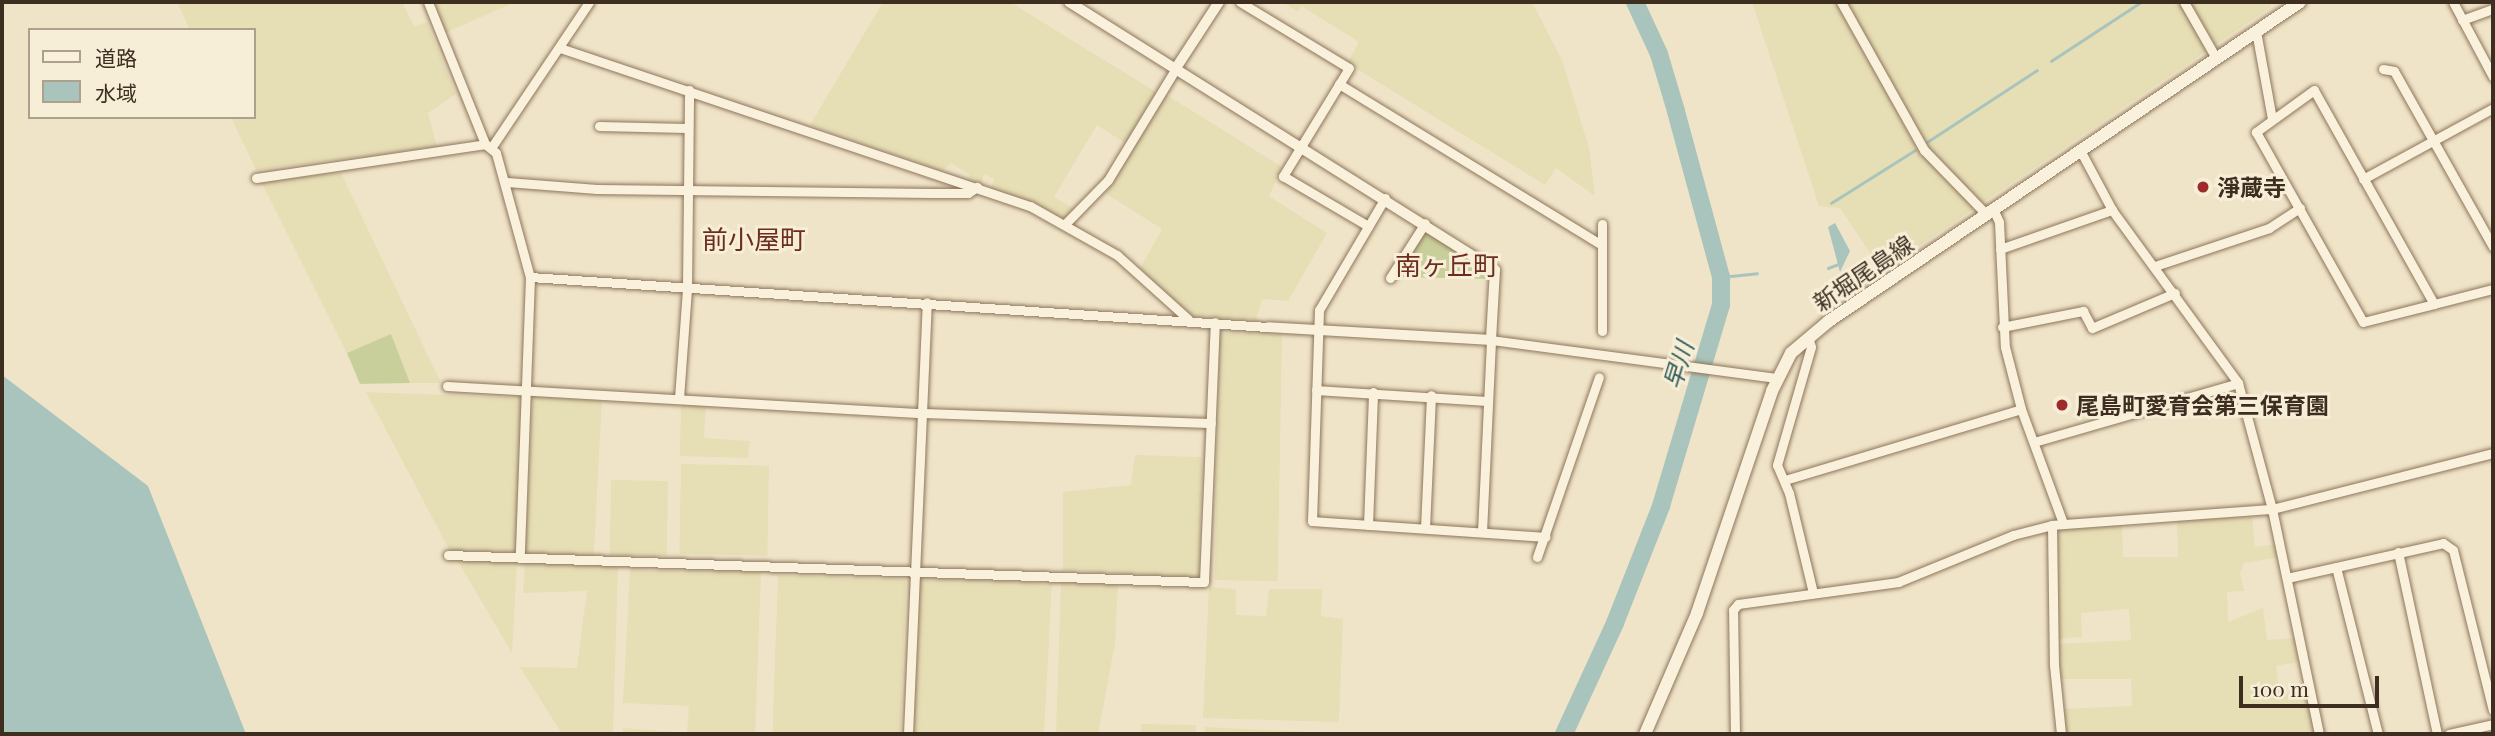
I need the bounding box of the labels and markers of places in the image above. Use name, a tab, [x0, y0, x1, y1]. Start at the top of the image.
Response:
place label: 淨蔵寺	[2217, 173, 2286, 201]
marker: 淨蔵寺	[2195, 179, 2211, 195]
place label: 尾島町愛育会第三保育園	[2076, 391, 2329, 419]
marker: 尾島町愛育会第三保育園	[2054, 397, 2070, 413]

